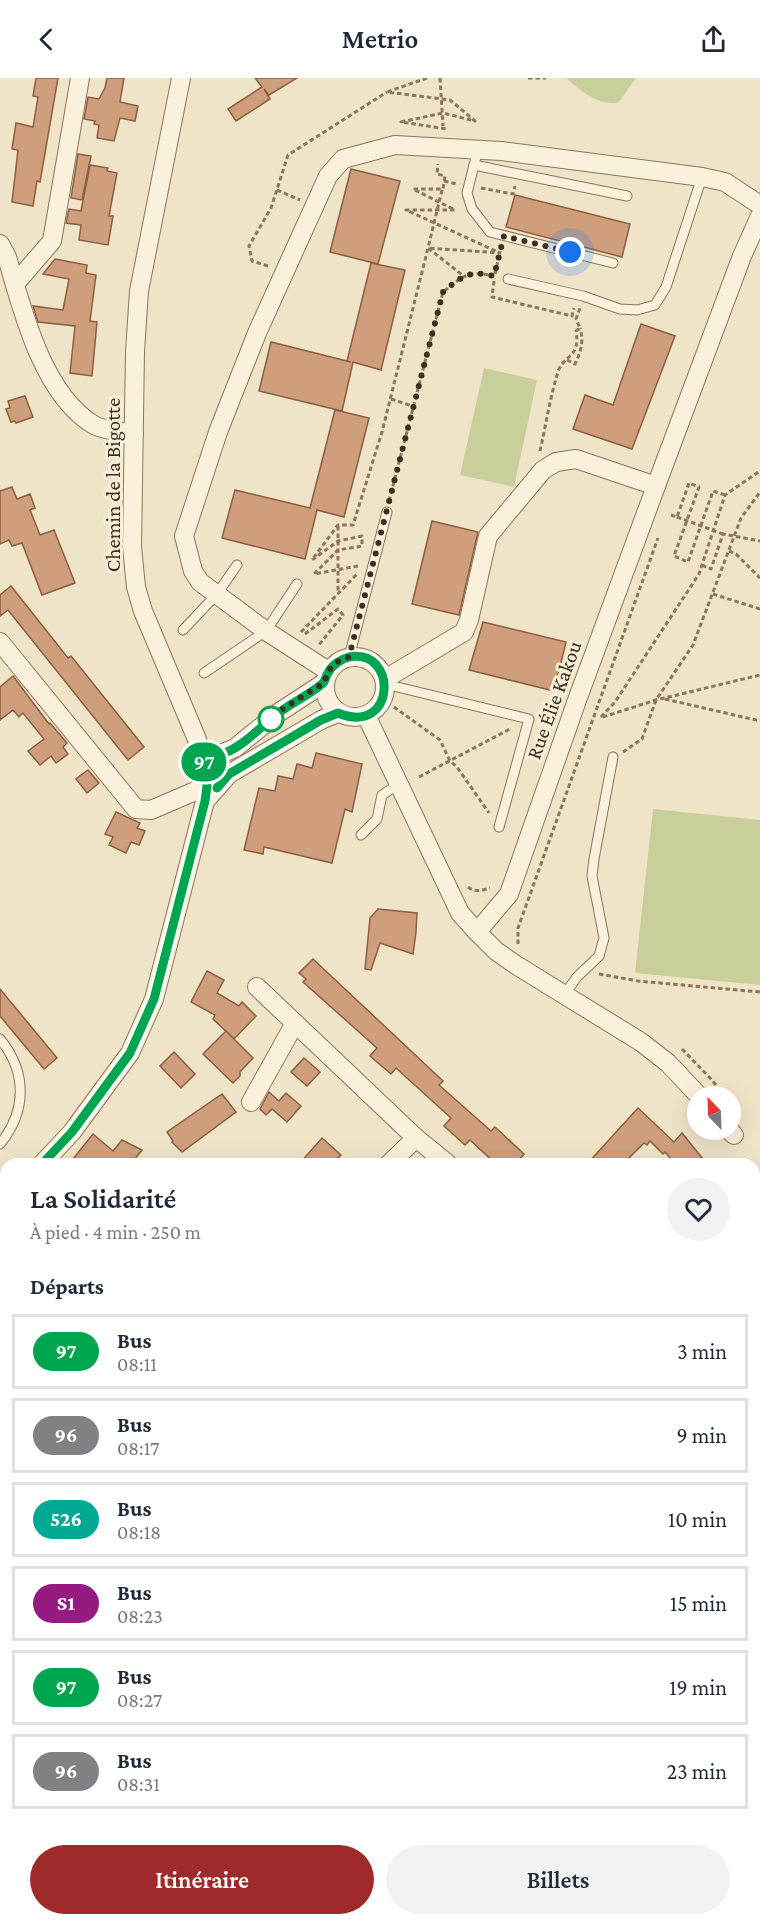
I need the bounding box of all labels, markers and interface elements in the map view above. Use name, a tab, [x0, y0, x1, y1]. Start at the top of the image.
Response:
icon: back	[30, 23, 63, 56]
icon: share	[697, 23, 730, 56]
text: Metrio	[342, 24, 418, 54]
your location	[555, 237, 585, 267]
street label: Chemin de la Bigotte	[101, 398, 125, 572]
street label: Rue Élie Kakou	[521, 638, 587, 762]
unlabelled marker	[258, 706, 284, 732]
line badge: 97	[177, 742, 231, 782]
text: 97	[193, 750, 215, 774]
north arrow	[687, 1086, 741, 1140]
map controls	[687, 1086, 741, 1140]
button: heart	[667, 1178, 730, 1241]
text: La Solidarité	[30, 1183, 176, 1214]
text: À pied · 4 min · 250 m	[30, 1221, 201, 1243]
text: Départs	[30, 1274, 104, 1299]
text: Bus	[117, 1328, 151, 1353]
text: 97	[55, 1339, 77, 1363]
text: 3 min	[677, 1339, 727, 1364]
text: 08:11	[117, 1353, 157, 1375]
text: Bus	[117, 1412, 151, 1437]
text: 96	[55, 1423, 77, 1447]
text: 9 min	[676, 1423, 727, 1448]
text: 08:17	[117, 1437, 160, 1459]
text: Bus	[117, 1496, 151, 1521]
text: 526	[50, 1507, 82, 1531]
text: 10 min	[668, 1507, 727, 1532]
text: 08:18	[117, 1521, 161, 1543]
text: Bus	[117, 1580, 151, 1605]
text: S1	[57, 1591, 75, 1615]
text: 15 min	[670, 1591, 727, 1616]
text: 08:23	[117, 1605, 163, 1627]
text: Bus	[117, 1664, 151, 1689]
text: 97	[55, 1675, 77, 1699]
text: 19 min	[669, 1675, 727, 1700]
text: 08:27	[117, 1689, 162, 1711]
text: Bus	[117, 1748, 151, 1773]
text: 96	[55, 1759, 77, 1783]
text: 23 min	[667, 1759, 727, 1784]
text: 08:31	[117, 1773, 160, 1795]
button: Itinéraire	[30, 1845, 374, 1914]
button: Billets	[386, 1845, 730, 1914]

